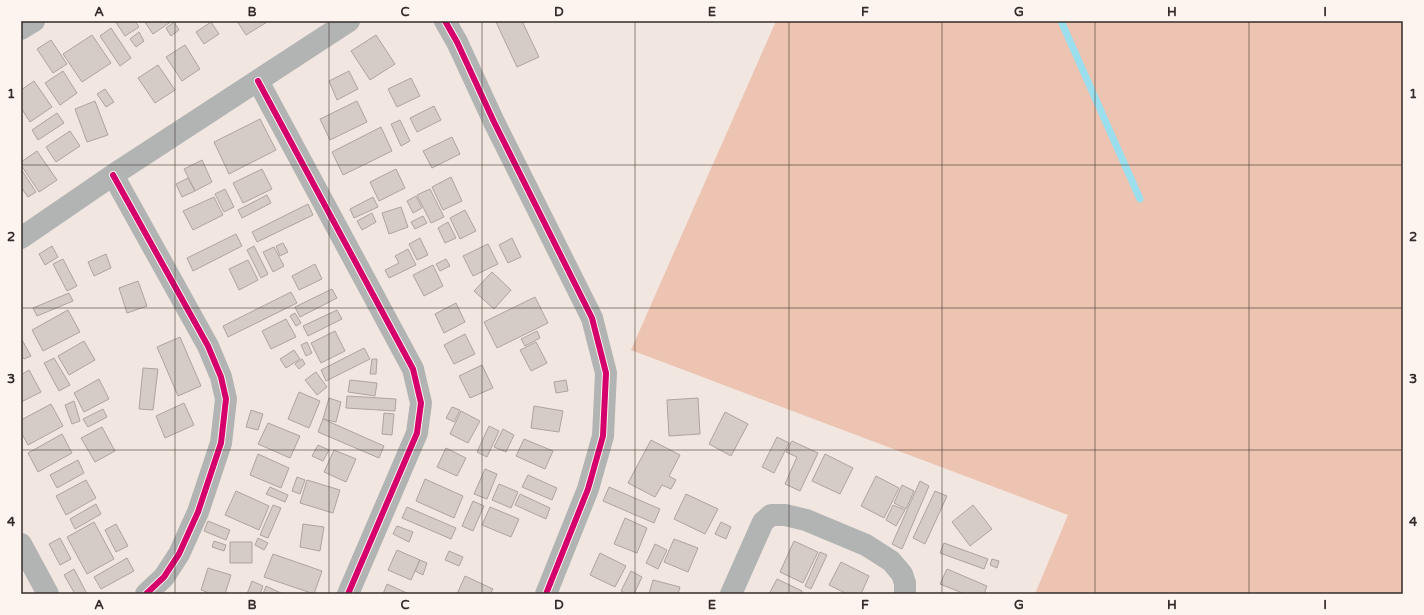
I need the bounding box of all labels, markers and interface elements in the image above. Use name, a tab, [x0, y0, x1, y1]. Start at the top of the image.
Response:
text: A	[94, 4, 104, 20]
text: B	[247, 4, 257, 20]
text: C	[400, 4, 410, 20]
text: D	[554, 4, 564, 20]
text: E	[708, 4, 716, 20]
text: F	[861, 4, 869, 20]
text: G	[1014, 4, 1024, 20]
text: H	[1167, 4, 1177, 20]
text: I	[1323, 4, 1327, 20]
text: 1	[7, 86, 15, 102]
text: 1	[1409, 86, 1417, 102]
text: 2	[7, 229, 15, 245]
text: 2	[1409, 229, 1417, 245]
text: 3	[7, 371, 15, 387]
text: 3	[1409, 371, 1417, 387]
text: 4	[7, 514, 16, 530]
text: 4	[1409, 514, 1418, 530]
text: A	[94, 597, 104, 613]
text: B	[247, 597, 257, 613]
text: C	[400, 597, 410, 613]
text: D	[554, 597, 564, 613]
text: E	[708, 597, 716, 613]
text: F	[861, 597, 869, 613]
text: G	[1014, 597, 1024, 613]
text: H	[1167, 597, 1177, 613]
text: I	[1323, 597, 1327, 613]

